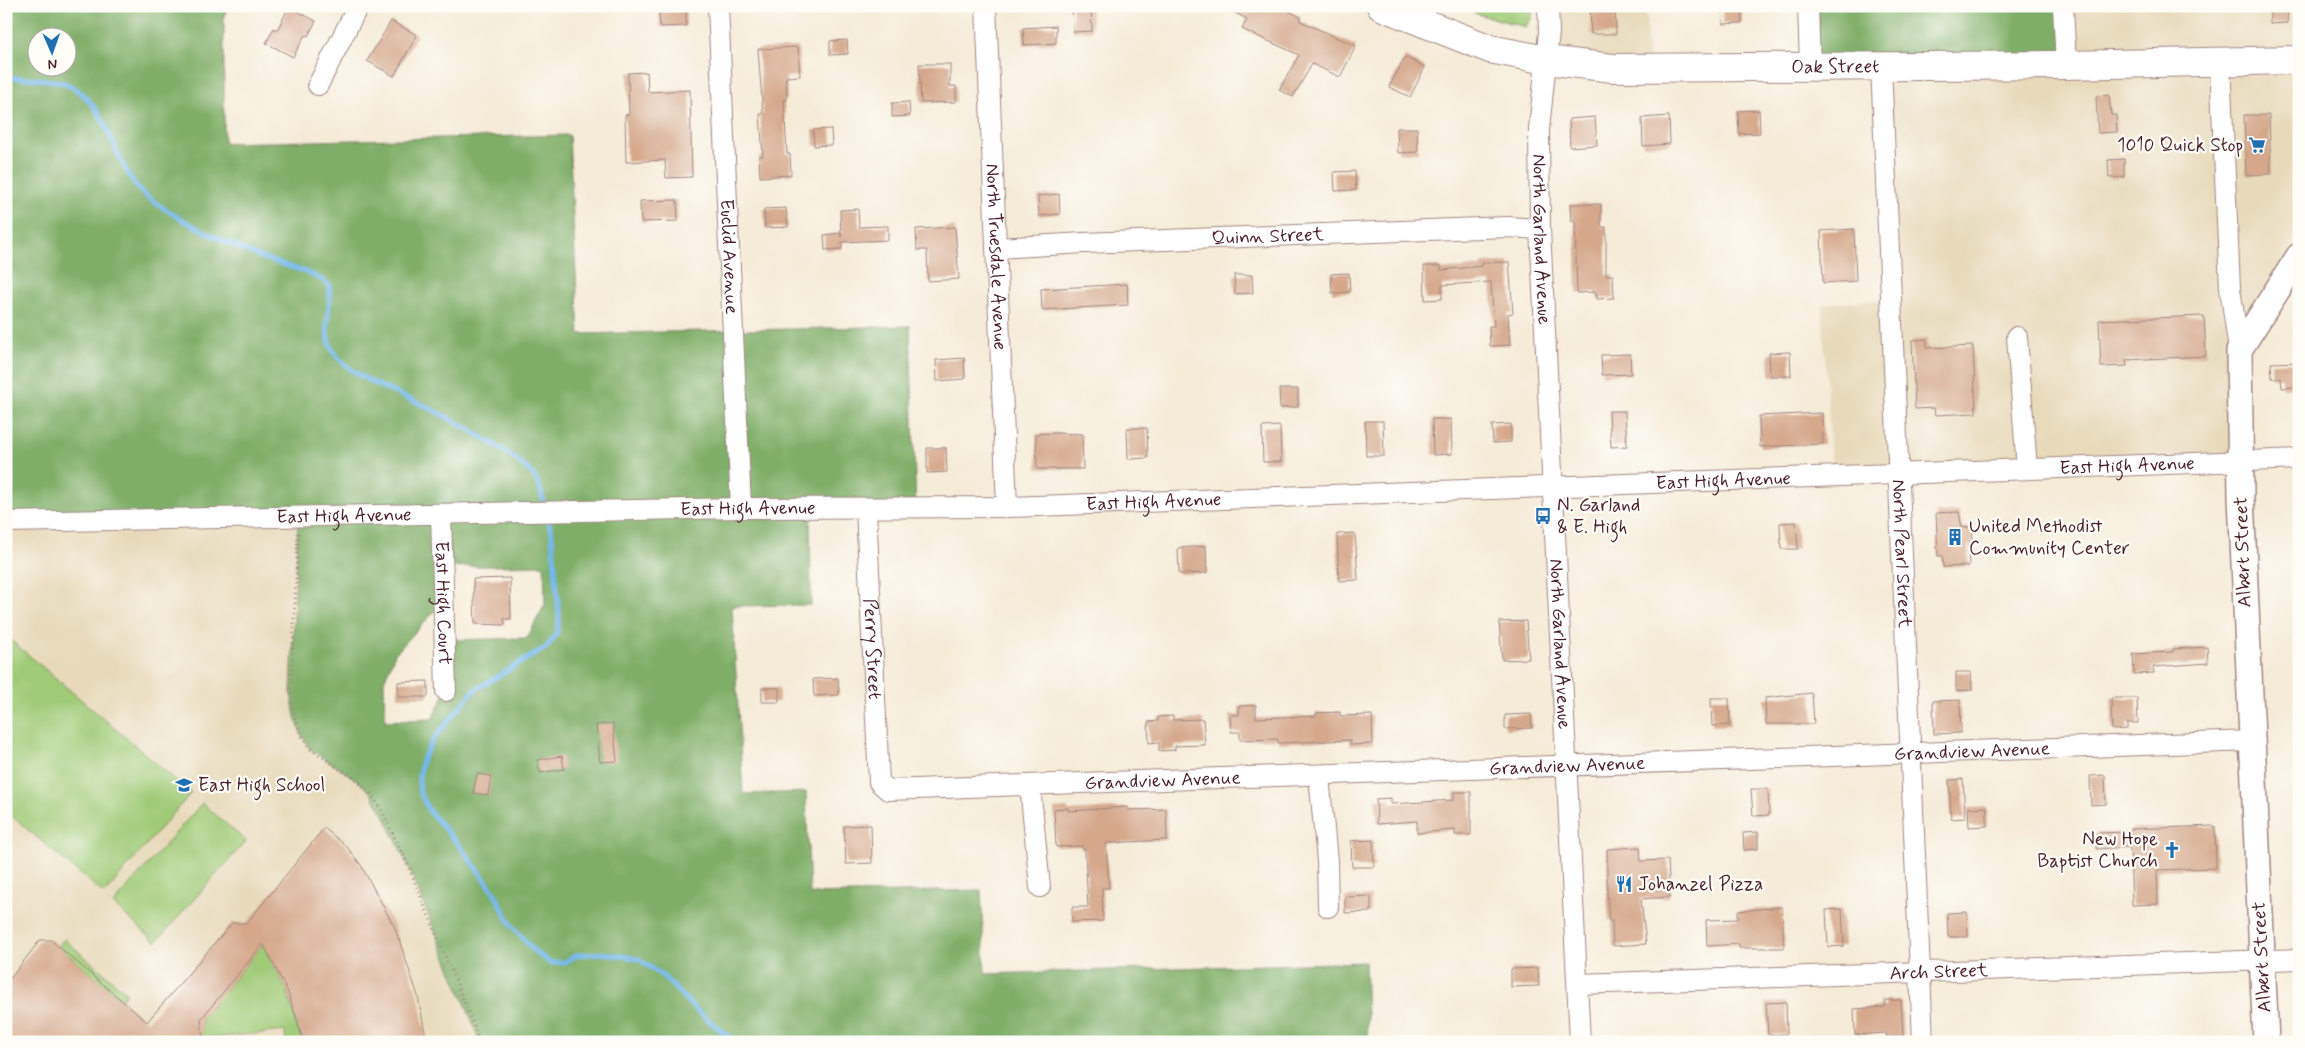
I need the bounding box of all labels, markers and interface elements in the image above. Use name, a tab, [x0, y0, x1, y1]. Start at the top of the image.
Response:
north arrow	[28, 28, 78, 78]
street label: Oak Street	[1791, 54, 1879, 79]
text: N	[47, 55, 57, 73]
place label: 1010 Quick Stop	[2117, 133, 2243, 158]
supermarket icon: 1010 Quick Stop	[2247, 135, 2267, 155]
street label: North Garland Avenue	[1527, 154, 1557, 325]
street label: North Truesdale Avenue	[980, 163, 1013, 351]
street label: Euclid Avenue	[714, 199, 745, 315]
street label: Quinn Street	[1211, 221, 1324, 251]
street label: East High Avenue	[2059, 450, 2195, 481]
street label: East High Avenue	[1655, 465, 1791, 496]
street label: North Pearl Street	[1886, 479, 1918, 628]
street label: East High Avenue	[1086, 487, 1222, 517]
place label: N. Garland & E. High	[1557, 493, 1640, 543]
street label: East High Avenue	[680, 495, 816, 524]
street label: Albert Street	[2229, 496, 2257, 608]
street label: East High Avenue	[276, 502, 412, 531]
bus stop icon: N. Garland & E. High	[1533, 506, 1553, 526]
place label: United Methodist Community Center	[1969, 514, 2130, 561]
building icon: United Methodist Community Center	[1945, 527, 1965, 547]
street label: East High Court	[428, 541, 458, 665]
street label: North Garland Avenue	[1544, 558, 1577, 730]
street label: Perry Street	[858, 598, 888, 700]
street label: Grandview Avenue	[1893, 736, 2050, 766]
street label: Grandview Avenue	[1489, 750, 1646, 781]
street label: Grandview Avenue	[1084, 765, 1241, 795]
place label: East High School	[198, 773, 325, 801]
school or university icon: East High School	[174, 775, 194, 795]
place label: New Hope Baptist Church	[2037, 827, 2158, 874]
church icon: New Hope Baptist Church	[2162, 840, 2182, 860]
place label: Johanzel Pizza	[1638, 872, 1763, 897]
restaurant icon: Johanzel Pizza	[1614, 874, 1634, 894]
street label: Albert Street	[2247, 901, 2277, 1013]
street label: Arch Street	[1889, 957, 1989, 986]

